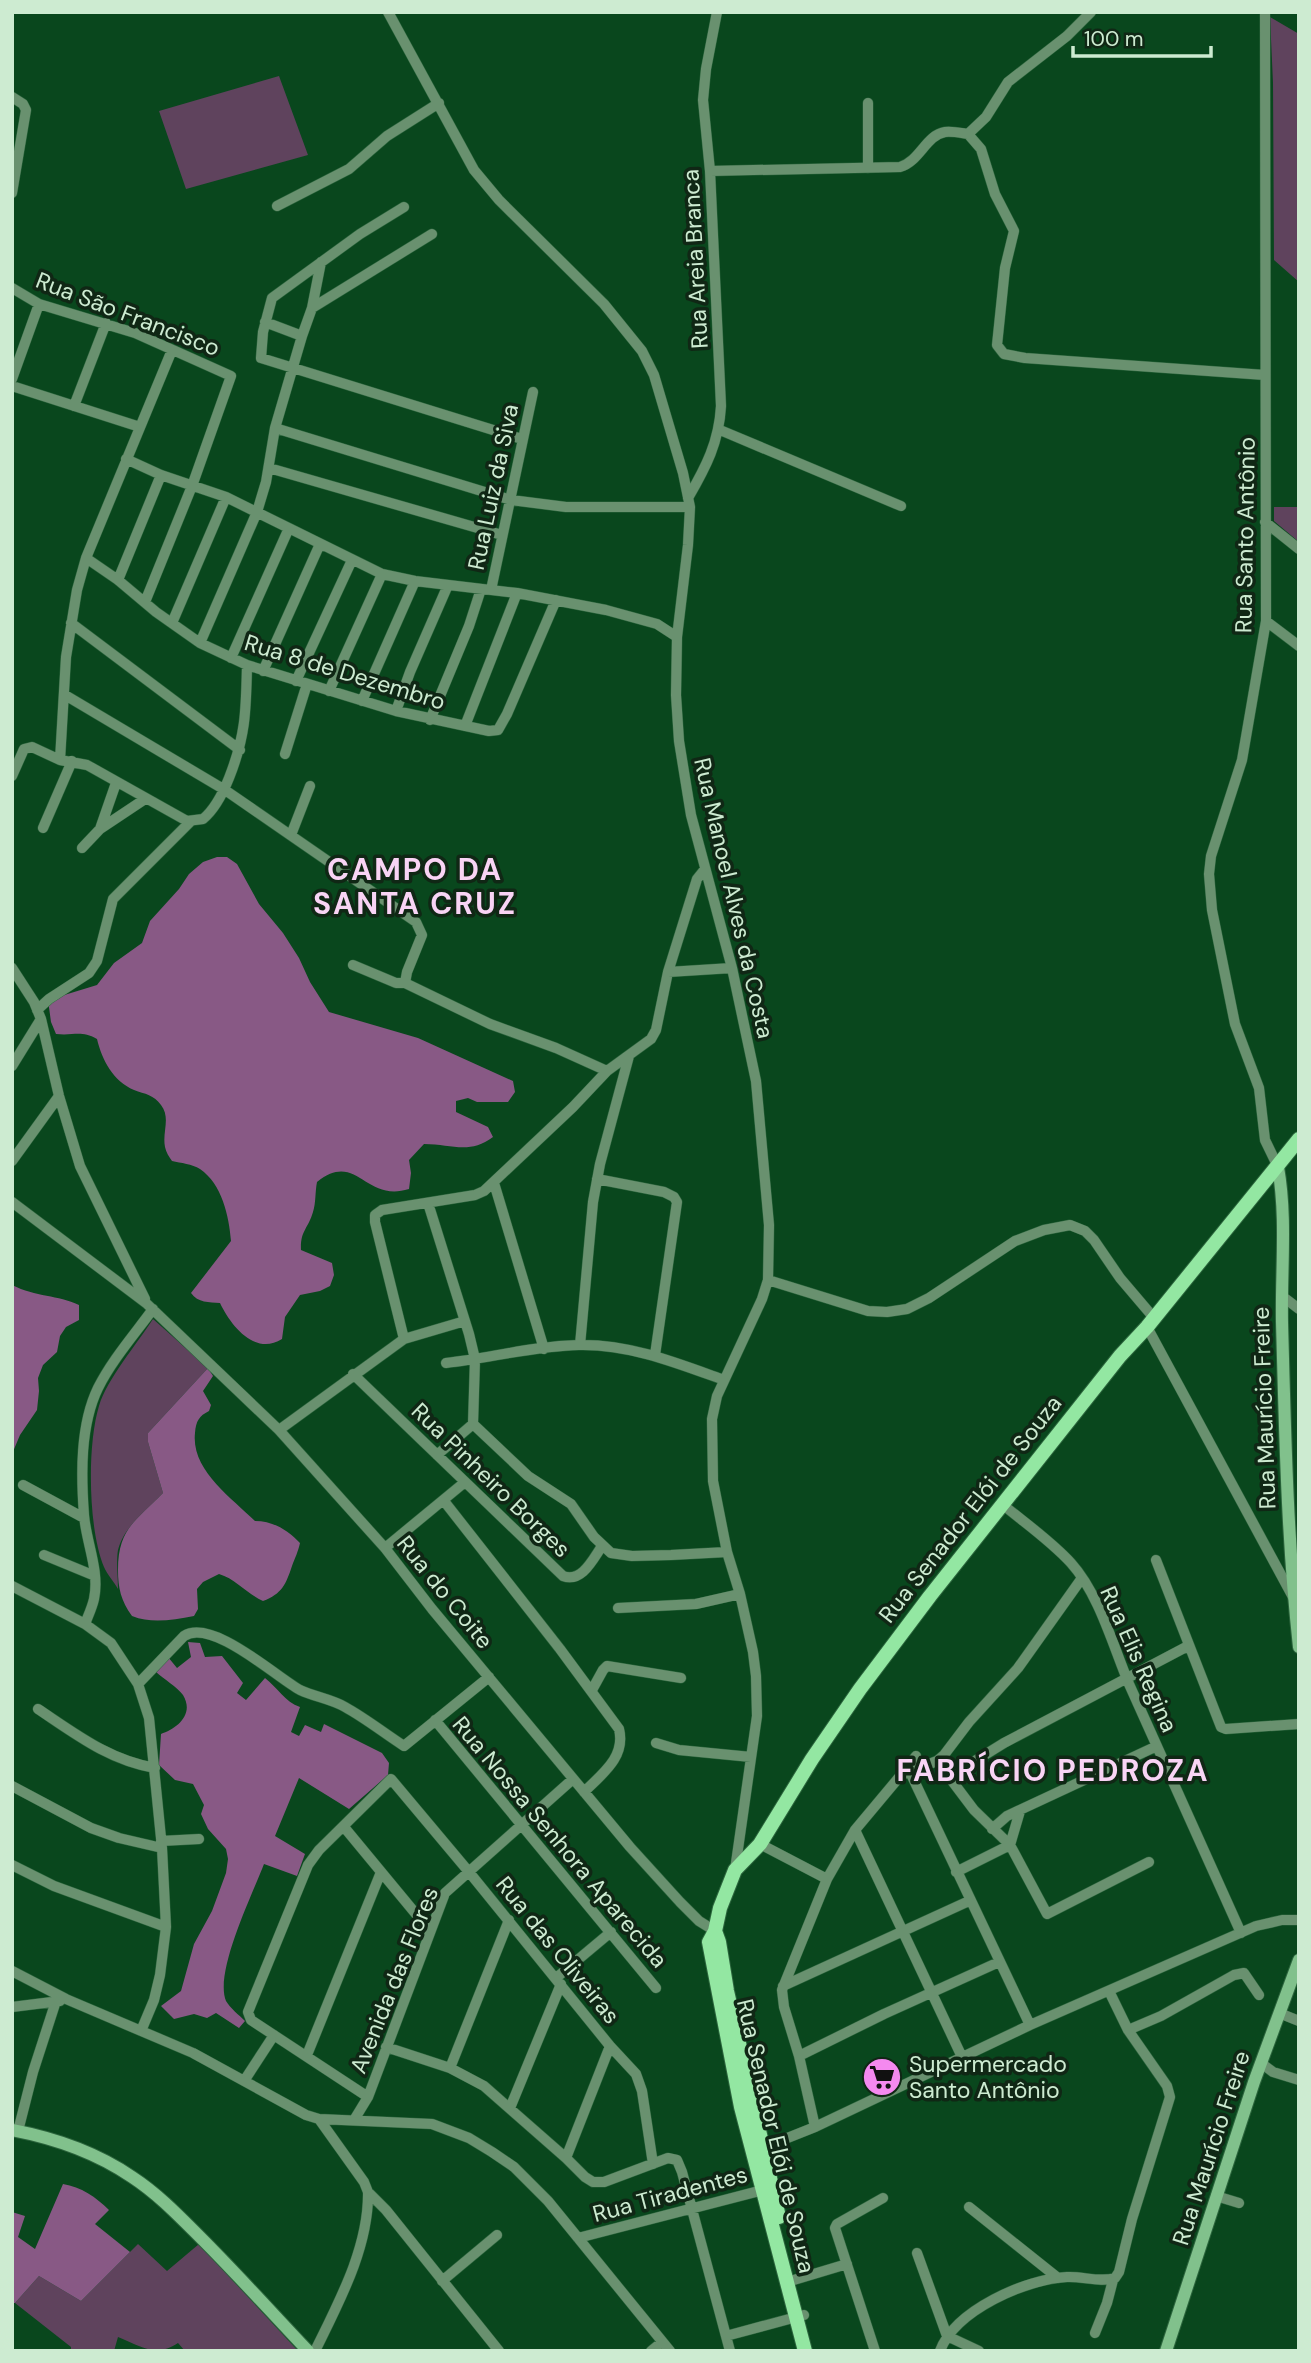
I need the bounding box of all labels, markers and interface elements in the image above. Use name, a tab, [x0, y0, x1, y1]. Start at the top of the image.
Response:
scale bar	[1073, 14, 1211, 58]
text: 100 m	[1084, 25, 1144, 53]
street label: Rua Areia Branca	[675, 168, 715, 350]
street label: Rua São Francisco	[32, 265, 224, 363]
street label: Rua Luiz da Siva	[461, 401, 525, 573]
street label: Rua Santo Antônio	[1228, 437, 1262, 633]
street label: Rua 8 de Dezembro	[241, 627, 449, 717]
street label: Rua Manoel Alves da Costa	[687, 755, 781, 1041]
district label: CAMPO DA SANTA CRUZ	[313, 850, 517, 923]
street label: Rua Maurício Freire	[1245, 1306, 1283, 1510]
street label: Rua Senador Elói de Souza	[872, 1389, 1068, 1629]
street label: Rua Pinheiro Borges	[405, 1396, 577, 1564]
street label: Rua do Coite	[390, 1529, 500, 1655]
street label: Rua Elis Regina	[1093, 1581, 1185, 1737]
street label: Rua Nossa Senhora Aparecida	[446, 1710, 674, 1974]
district label: FABRÍCIO PEDROZA	[897, 1751, 1209, 1790]
street label: Rua das Oliveiras	[489, 1870, 627, 2030]
street label: Avenida das Flores	[343, 1882, 445, 2078]
street label: Rua Senador Elói de Souza	[730, 1996, 822, 2276]
street label: Rua Maurício Freire	[1165, 2047, 1257, 2249]
place label: Supermercado Santo Antônio	[909, 2049, 1067, 2105]
supermarket icon: Supermercado Santo Antônio	[861, 2056, 903, 2098]
street label: Rua Tiradentes	[589, 2159, 751, 2229]

